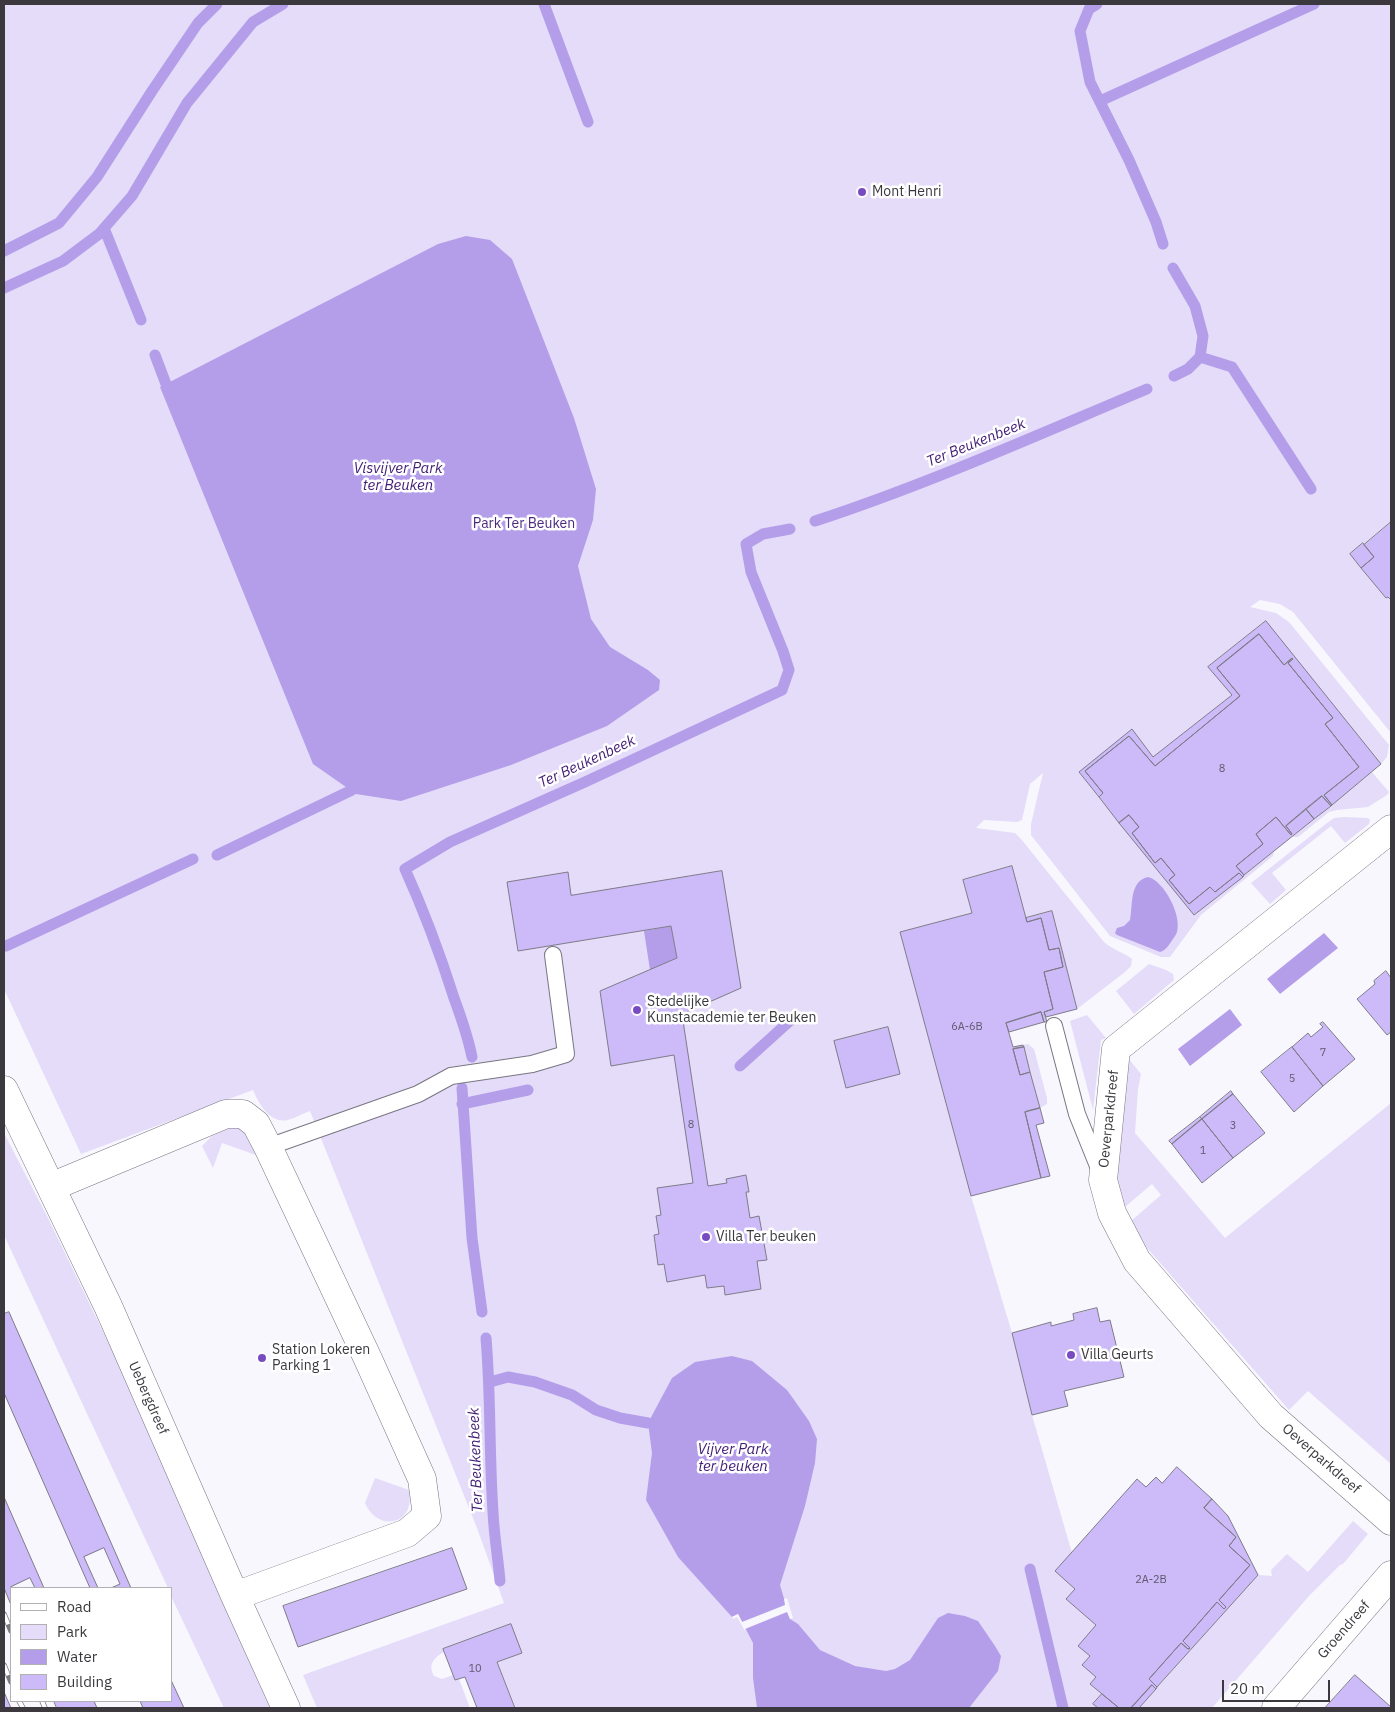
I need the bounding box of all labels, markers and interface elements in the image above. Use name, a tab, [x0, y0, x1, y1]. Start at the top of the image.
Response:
place label: Mont Henri	[872, 184, 942, 200]
marker: Mont Henri	[856, 186, 868, 198]
water label: Ter Beukenbeek	[924, 415, 1028, 471]
water label: Visvijver Park ter Beuken	[353, 460, 443, 495]
park label: Park Ter Beuken	[473, 516, 575, 532]
water label: Ter Beukenbeek	[536, 732, 638, 792]
house number: 8	[1219, 762, 1225, 776]
place label: Stedelijke Kunstacademie ter Beuken	[647, 994, 816, 1026]
marker: Stedelijke Kunstacademie ter Beuken	[631, 1004, 643, 1016]
house number: 6A-6B	[951, 1020, 983, 1034]
house number: 7	[1320, 1046, 1326, 1060]
street label: Oeverparkdreef	[1096, 1069, 1122, 1169]
house number: 5	[1289, 1072, 1295, 1086]
house number: 8	[688, 1118, 694, 1132]
house number: 3	[1230, 1119, 1236, 1133]
house number: 1	[1200, 1144, 1206, 1158]
place label: Villa Ter beuken	[716, 1229, 816, 1245]
marker: Villa Ter beuken	[700, 1231, 712, 1243]
place label: Station Lokeren Parking 1	[272, 1342, 370, 1374]
place label: Villa Geurts	[1081, 1347, 1154, 1363]
marker: Villa Geurts	[1065, 1349, 1077, 1361]
marker: Station Lokeren Parking 1	[256, 1352, 268, 1364]
street label: Uebergdreef	[124, 1359, 172, 1437]
water label: Ter Beukenbeek	[465, 1407, 487, 1513]
street label: Oeverparkdreef	[1278, 1420, 1364, 1498]
water label: Vijver Park ter beuken	[697, 1441, 769, 1476]
house number: 2A-2B	[1135, 1573, 1167, 1587]
legend	[10, 1587, 172, 1702]
text: Road	[57, 1597, 92, 1616]
street label: Groendreef	[1314, 1598, 1374, 1662]
text: Park	[57, 1622, 87, 1641]
text: Water	[57, 1647, 97, 1666]
house number: 10	[468, 1662, 482, 1676]
scale bar	[1225, 1670, 1332, 1702]
text: Building	[57, 1672, 112, 1691]
text: 20 m	[1230, 1679, 1265, 1698]

